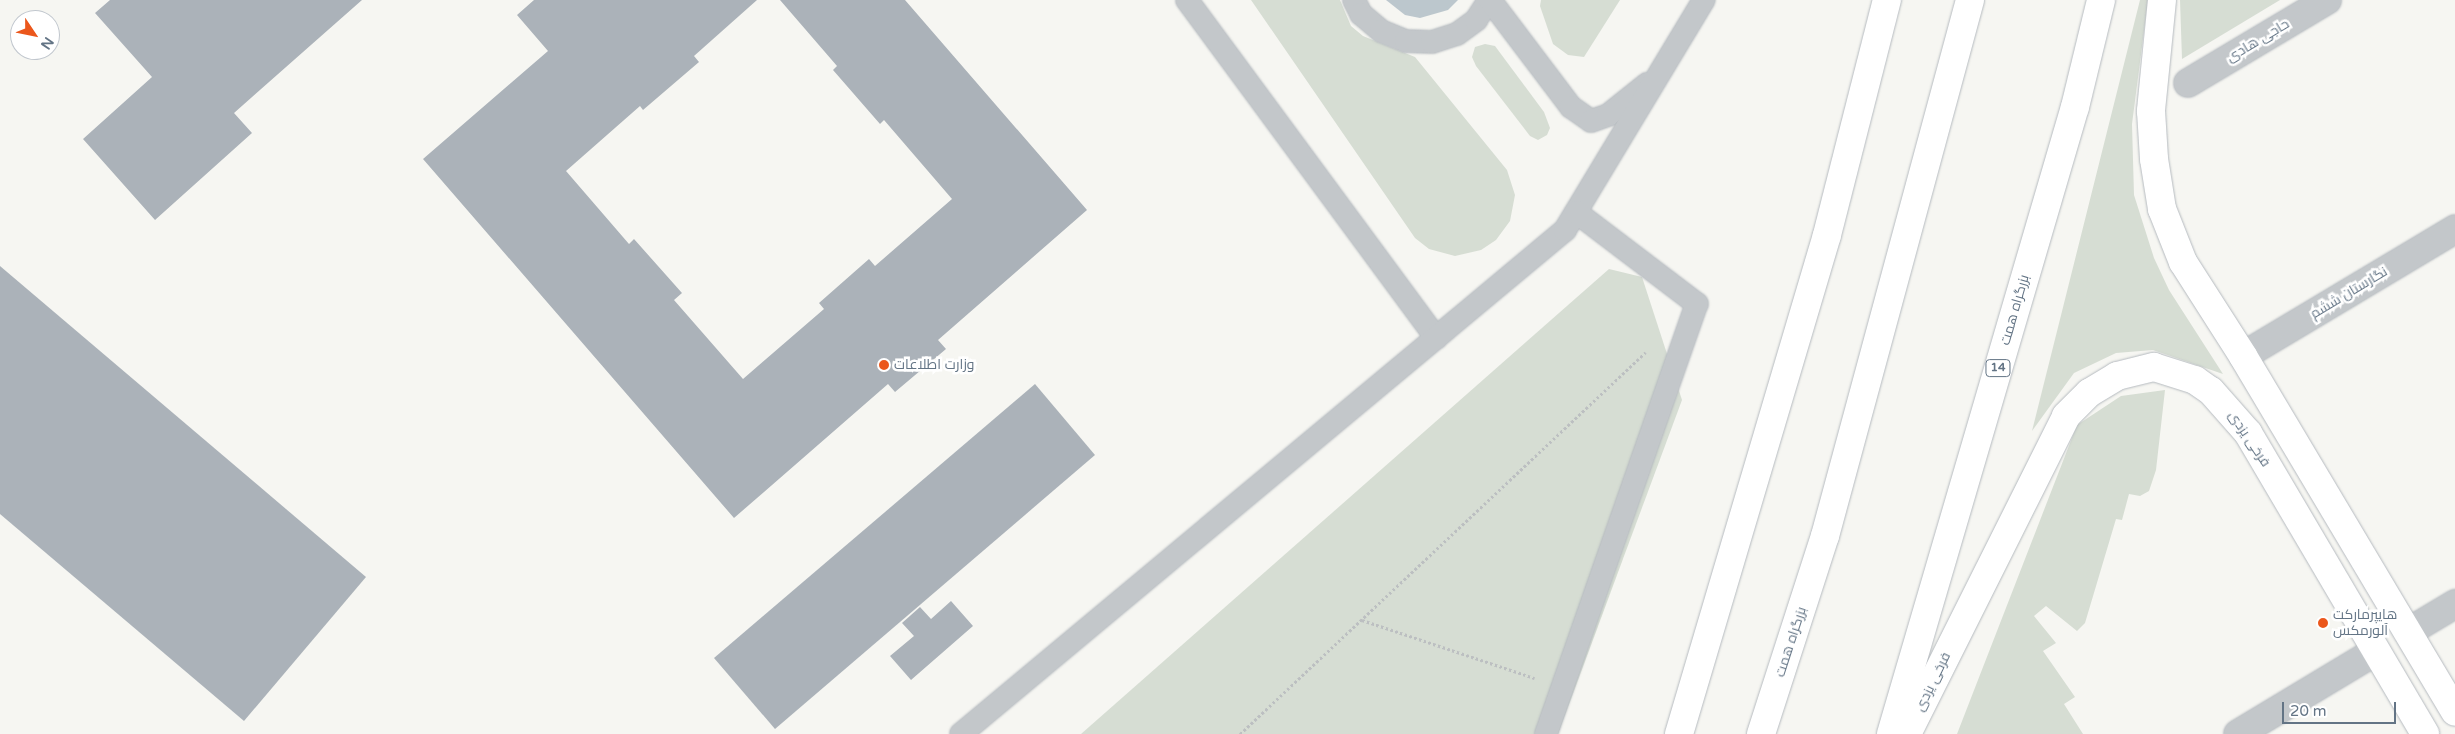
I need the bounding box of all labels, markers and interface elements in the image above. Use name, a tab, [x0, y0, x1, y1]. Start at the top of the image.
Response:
north arrow	[10, 10, 60, 60]
street label: حاجی هادی	[2224, 16, 2292, 66]
text: N	[37, 34, 57, 53]
street label: نگارستان ششم	[2307, 263, 2391, 323]
street label: بزرگراه همت	[1997, 273, 2033, 347]
place label: وزارت اطلاعات	[894, 357, 974, 373]
road number: 14	[1984, 358, 2012, 378]
marker: وزارت اطلاعات	[878, 359, 890, 371]
street label: فرخی یزدی	[2224, 408, 2274, 470]
street label: بزرگراه همت	[1772, 605, 1810, 679]
place label: هایپرمارکت آلورمکس	[2333, 607, 2397, 640]
marker: هایپرمارکت آلورمکس	[2317, 617, 2329, 629]
street label: فرخی یزدی	[1911, 650, 1955, 714]
scale bar	[2285, 692, 2399, 724]
text: 20 m	[2290, 702, 2327, 720]

